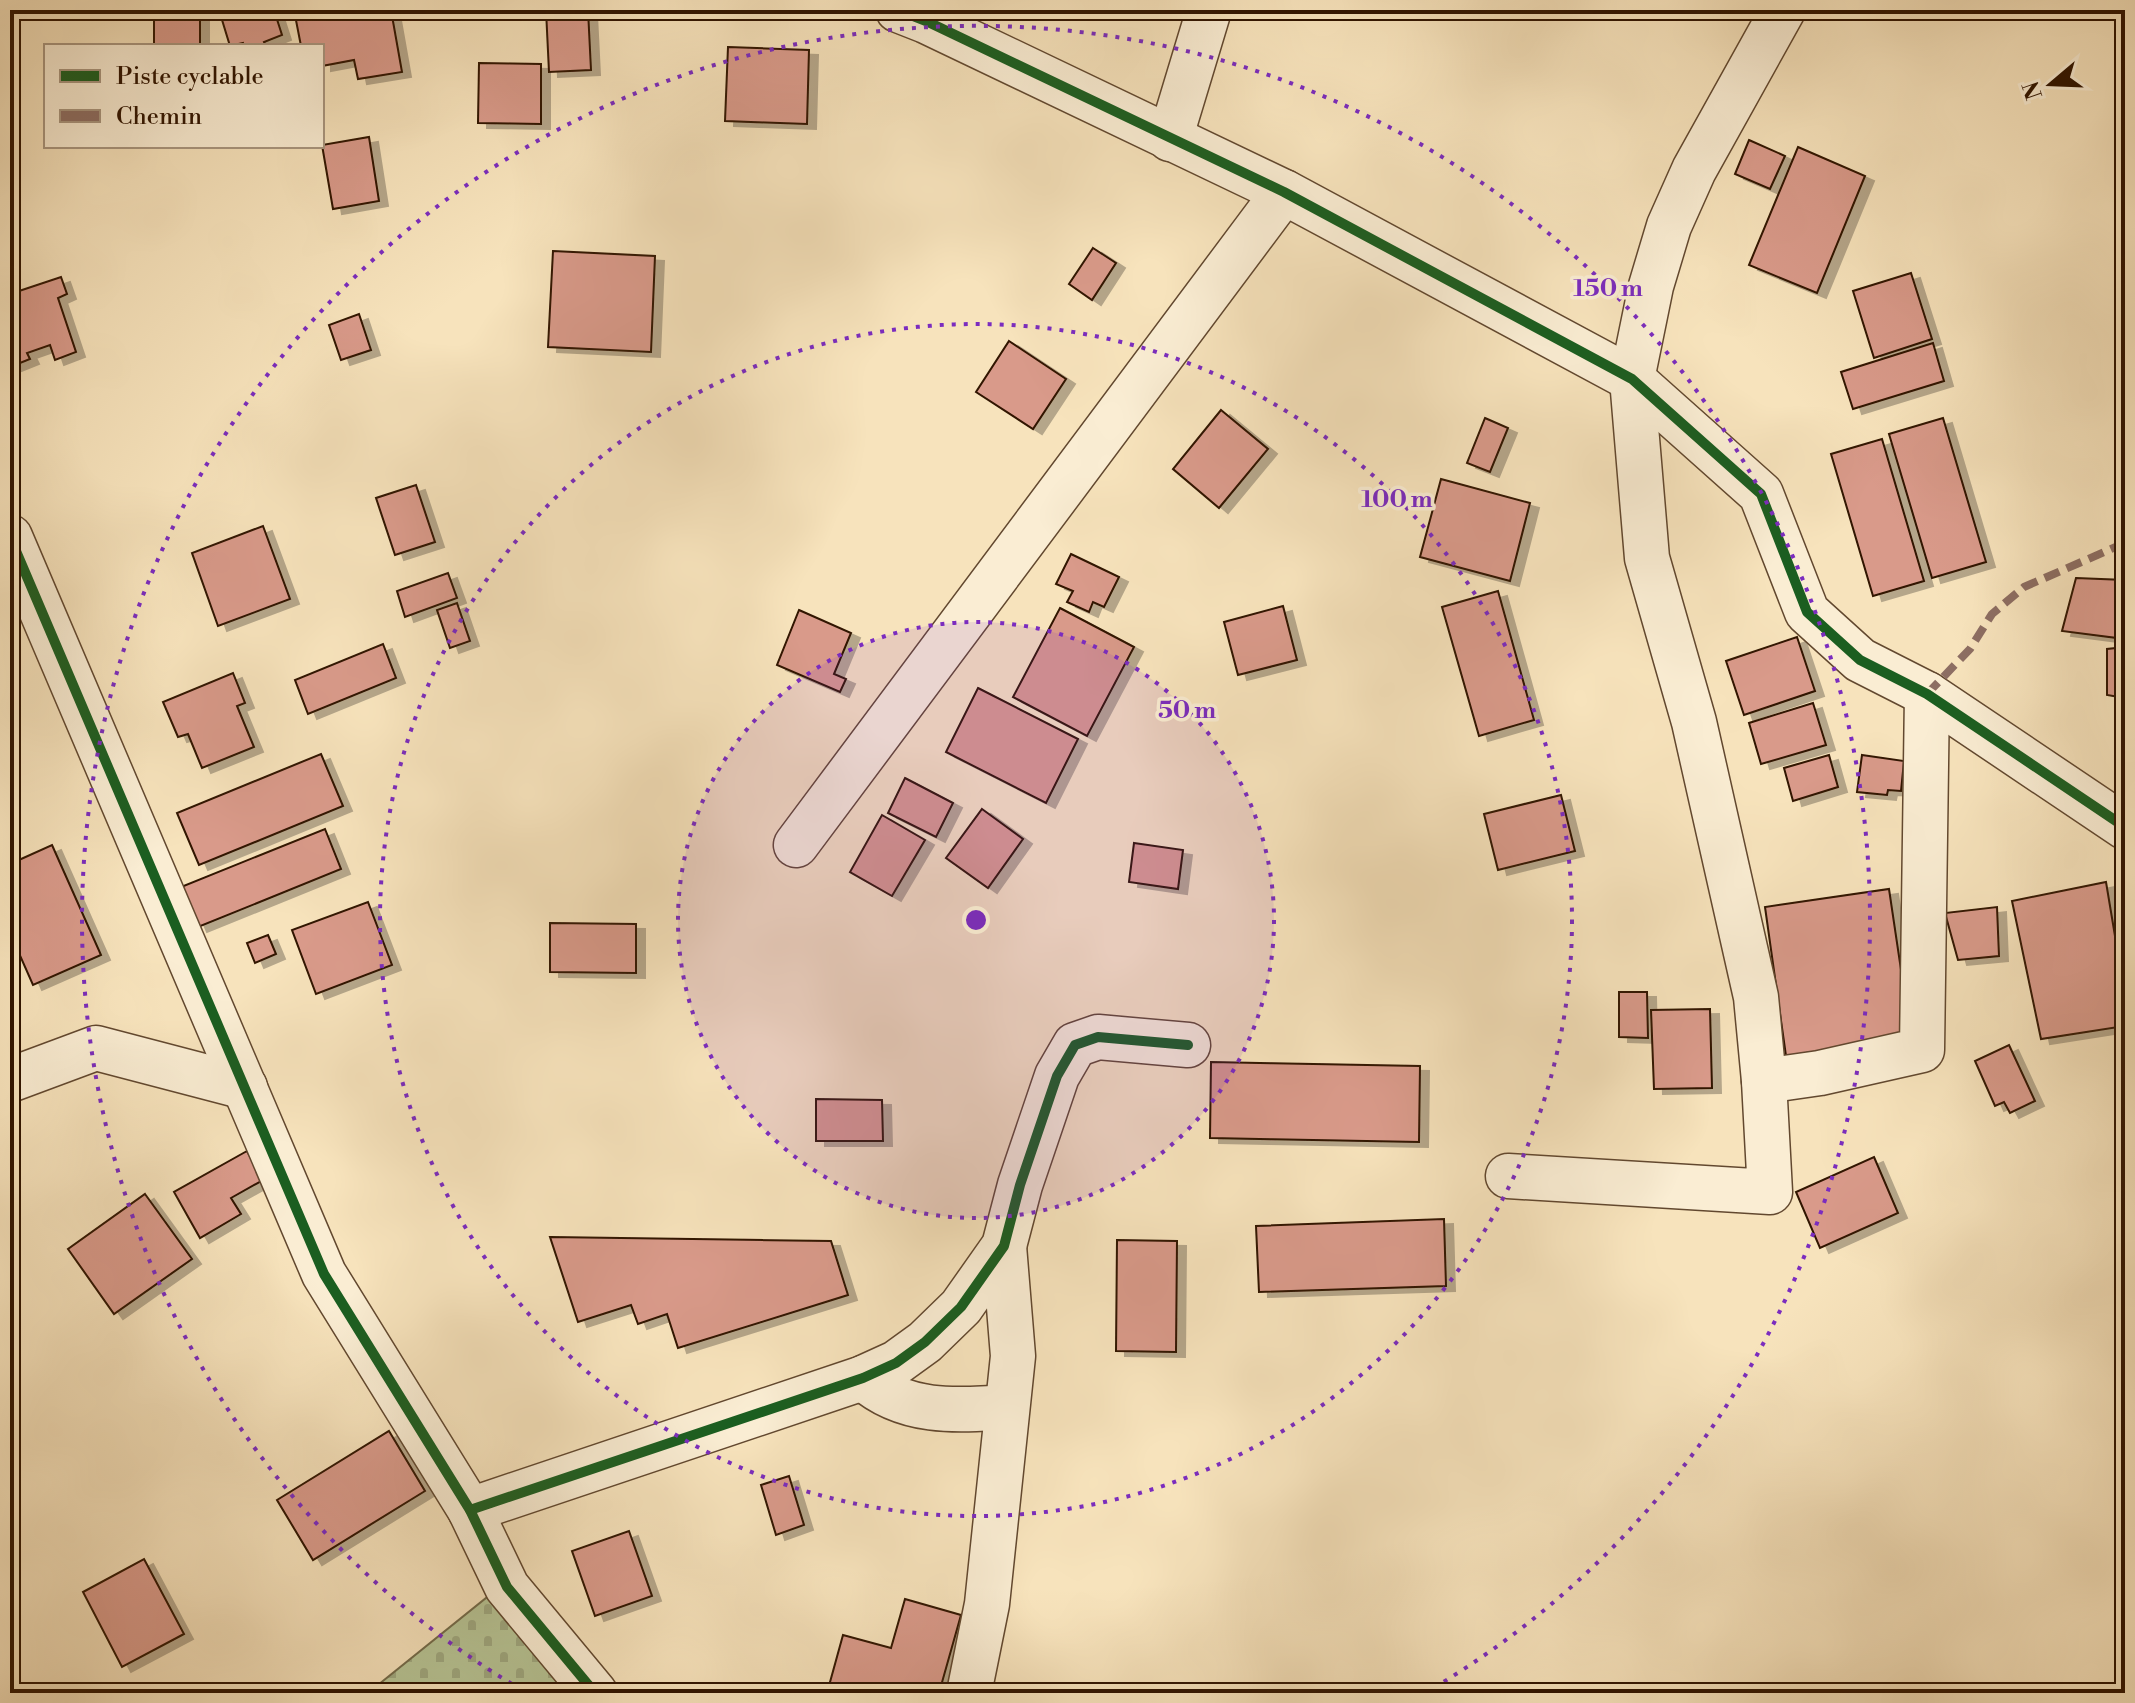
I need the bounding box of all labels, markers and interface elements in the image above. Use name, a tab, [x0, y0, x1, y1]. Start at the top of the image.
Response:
legend	[44, 44, 324, 148]
north arrow	[2011, 44, 2091, 124]
text: Piste cyclable	[116, 62, 264, 92]
text: N	[2018, 77, 2049, 103]
text: Chemin	[116, 102, 202, 132]
text: 150 m	[1573, 274, 1643, 304]
text: 100 m	[1361, 485, 1433, 515]
text: 50 m	[1158, 696, 1216, 726]
centre of rings	[962, 906, 990, 934]

